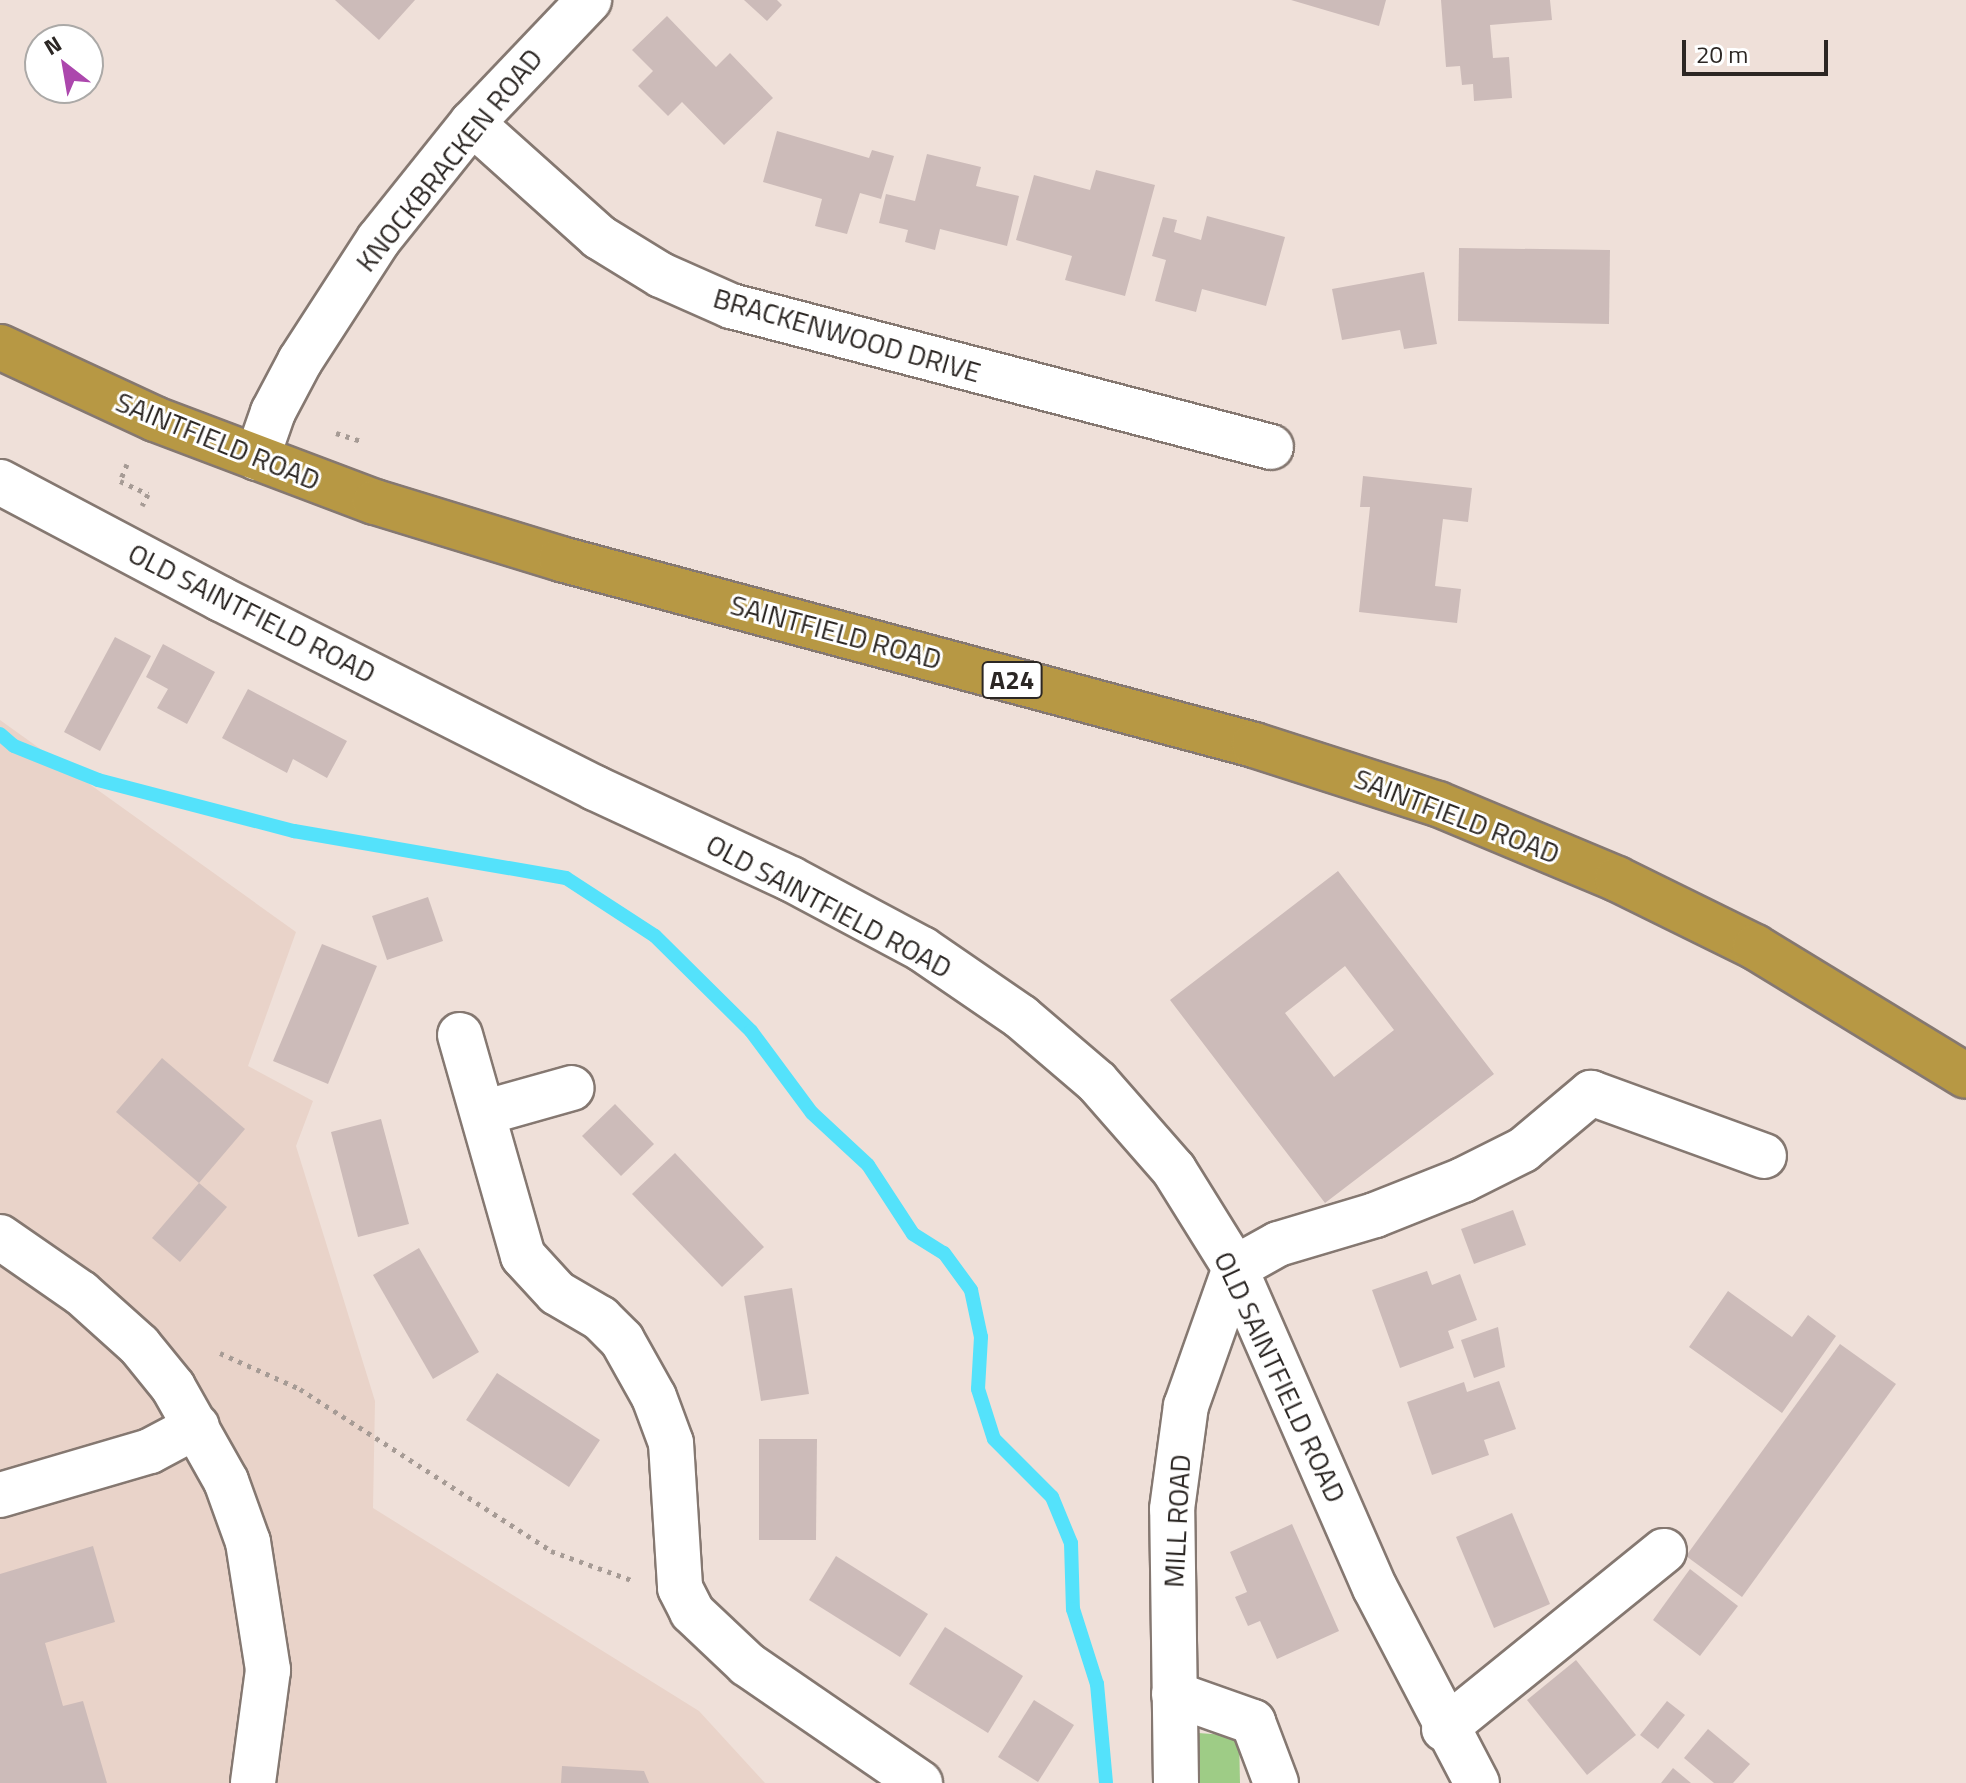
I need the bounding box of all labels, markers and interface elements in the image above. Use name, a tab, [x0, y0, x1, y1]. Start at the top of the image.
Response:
north arrow	[24, 24, 104, 104]
scale bar	[1686, 24, 1832, 74]
text: N	[37, 27, 68, 64]
text: 20 m	[1696, 36, 1748, 72]
street label: KNOCKBRACKEN ROAD	[349, 42, 549, 278]
street label: BRACKENWOOD DRIVE	[710, 281, 984, 389]
street label: SAINTFIELD ROAD	[111, 385, 325, 497]
street label: OLD SAINTFIELD ROAD	[123, 536, 381, 690]
street label: SAINTFIELD ROAD	[727, 588, 945, 676]
road number: A24	[980, 658, 1044, 702]
street label: SAINTFIELD ROAD	[1350, 761, 1564, 871]
street label: OLD SAINTFIELD ROAD	[701, 827, 957, 985]
street label: OLD SAINTFIELD ROAD	[1207, 1246, 1353, 1508]
street label: MILL ROAD	[1157, 1453, 1197, 1589]

